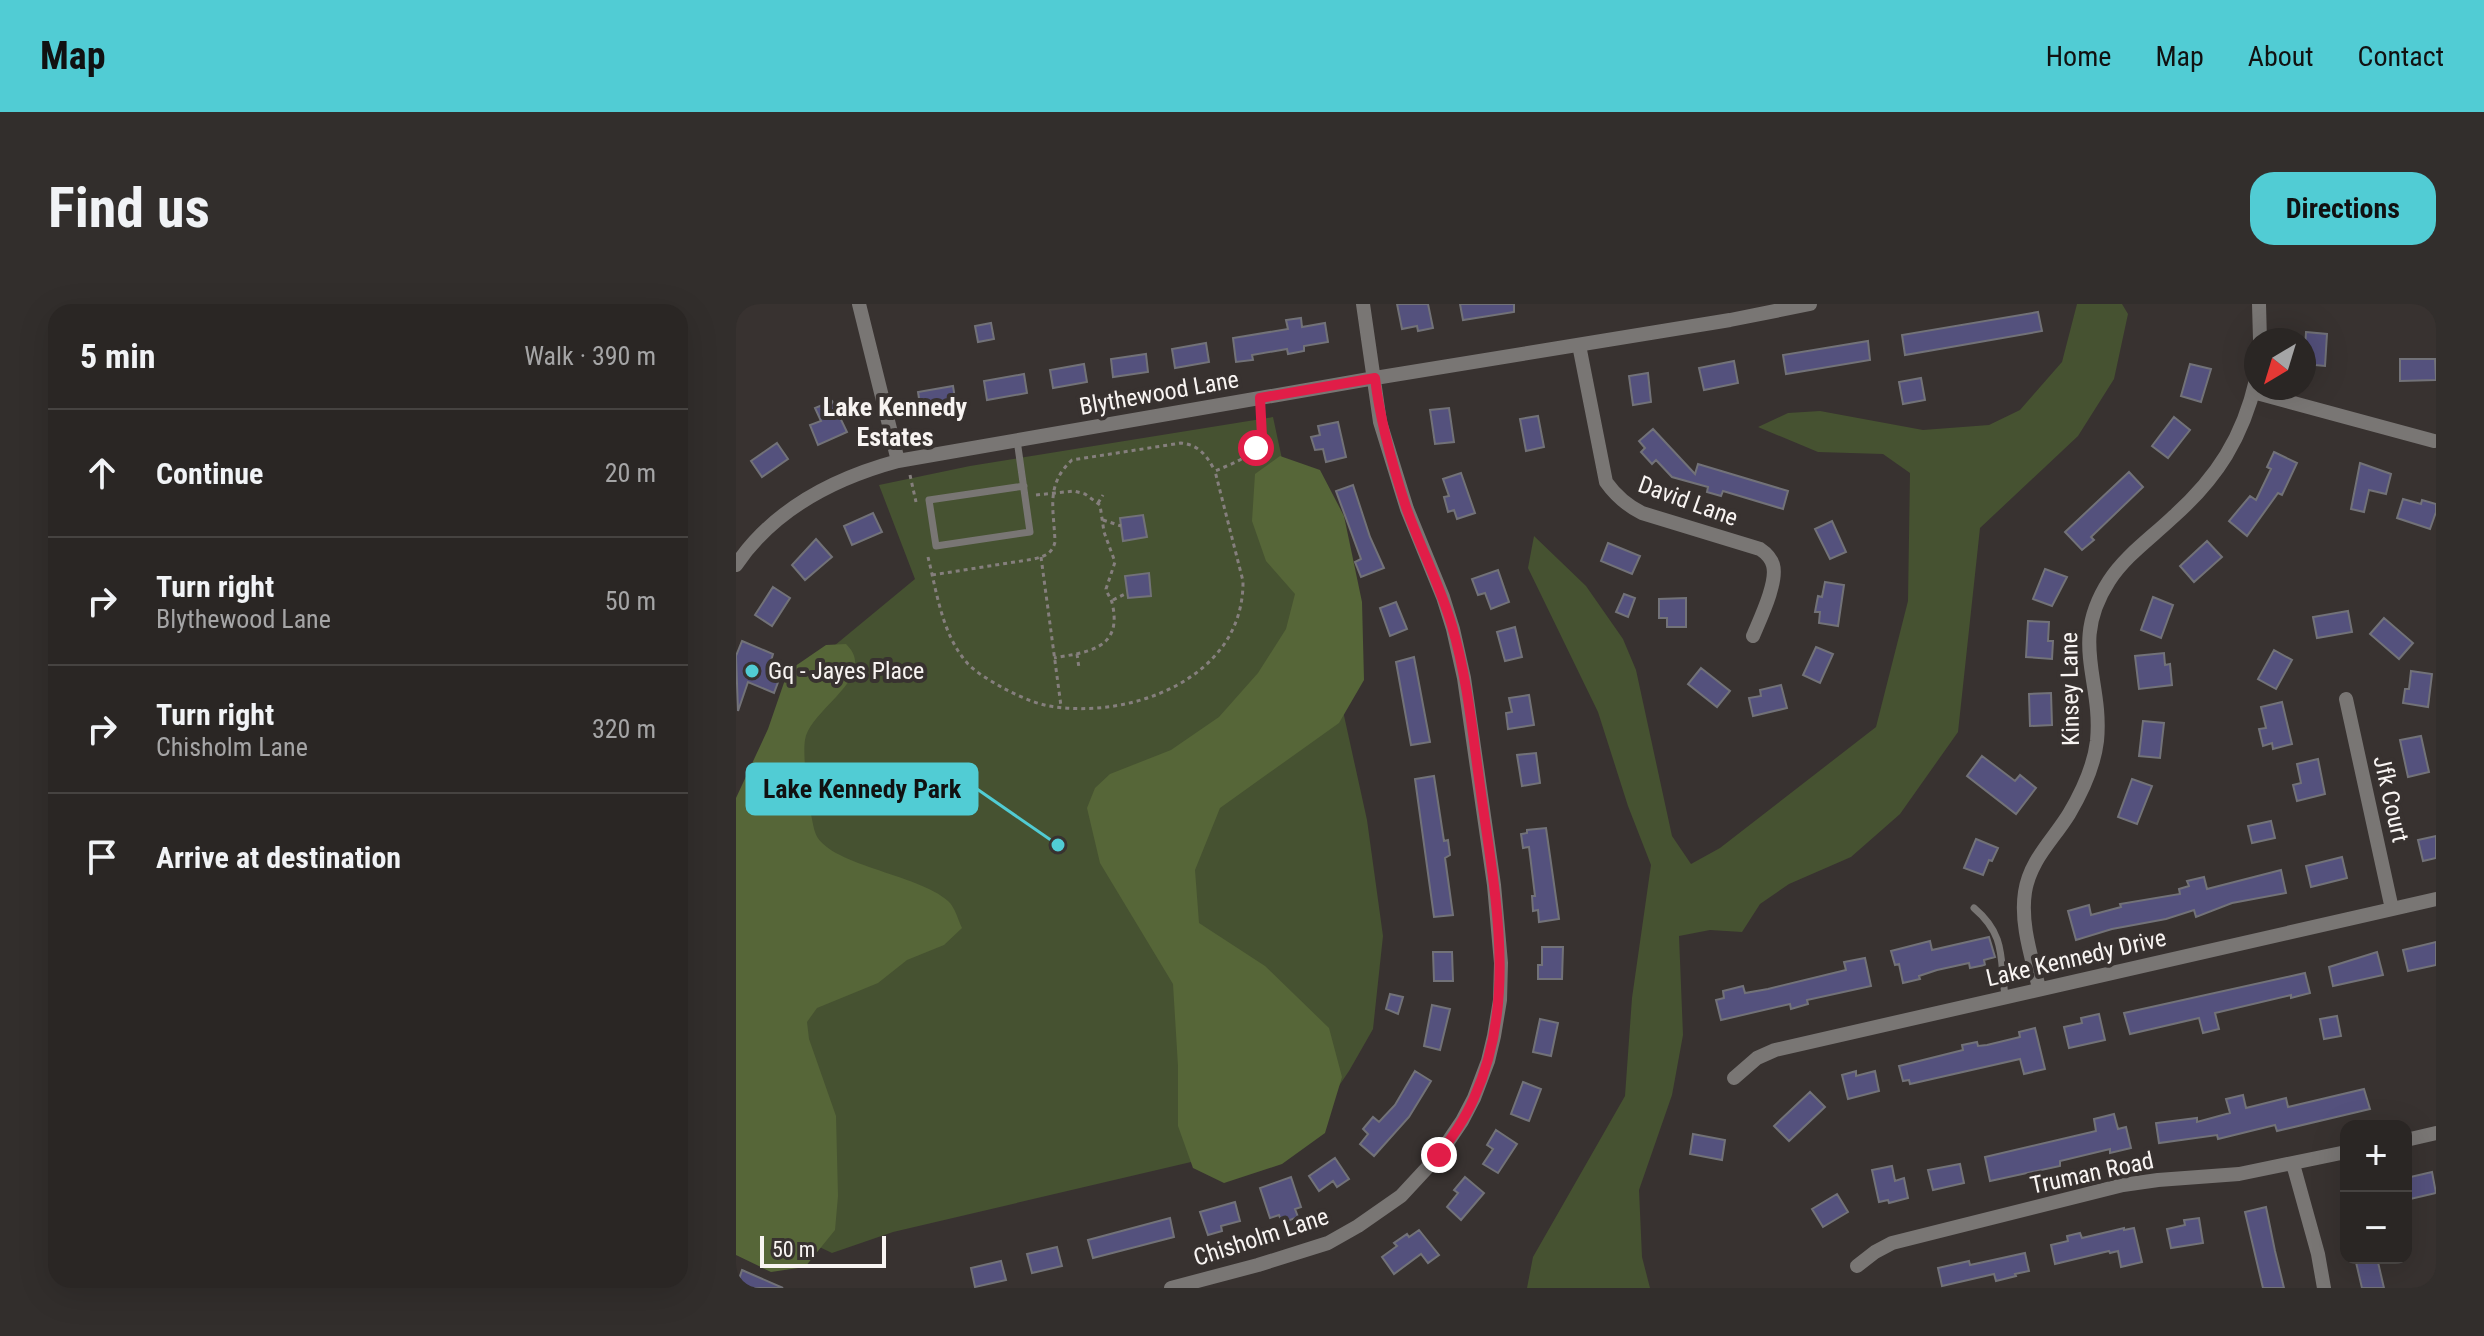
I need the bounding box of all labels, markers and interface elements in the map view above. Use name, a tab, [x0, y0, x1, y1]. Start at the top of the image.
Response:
text: Map	[40, 34, 106, 78]
text: Home	[2046, 40, 2111, 73]
text: Map	[2155, 40, 2204, 73]
text: About	[2248, 40, 2314, 73]
text: Contact	[2358, 40, 2444, 73]
button: Directions	[2250, 172, 2436, 245]
text: Find us	[48, 175, 210, 241]
north arrow	[2244, 328, 2316, 400]
text: 5 min	[80, 336, 156, 376]
text: Walk · 390 m	[524, 341, 656, 371]
street label: Blythewood Lane	[1077, 365, 1241, 421]
district label: Lake Kennedy Estates	[823, 392, 968, 452]
route start	[1238, 430, 1274, 466]
icon: ahead	[80, 451, 124, 495]
text: Continue	[156, 456, 263, 491]
text: 20 m	[605, 458, 656, 488]
street label: David Lane	[1634, 470, 1742, 532]
text: Turn right	[156, 569, 274, 604]
icon: right	[80, 579, 124, 623]
text: 50 m	[605, 586, 656, 616]
text: Blythewood Lane	[156, 604, 331, 634]
street label: Kinsey Lane	[2055, 632, 2085, 746]
place label: Gq - Jayes Place	[768, 657, 924, 685]
marker: Gq - Jayes Place	[743, 662, 761, 680]
text: Turn right	[156, 697, 274, 732]
icon: right	[80, 707, 124, 751]
text: 320 m	[592, 714, 656, 744]
text: Chisholm Lane	[156, 732, 308, 762]
street label: Jfk Court	[2367, 753, 2415, 845]
callout: Lake Kennedy Park	[747, 764, 977, 814]
text: Lake Kennedy Park	[763, 774, 962, 804]
icon: arrive	[80, 835, 124, 879]
text: Arrive at destination	[156, 840, 401, 875]
street label: Lake Kennedy Drive	[1983, 924, 2169, 992]
map controls	[2340, 1120, 2412, 1264]
button: +	[2340, 1120, 2412, 1192]
route end	[1421, 1137, 1457, 1173]
street label: Truman Road	[2028, 1146, 2156, 1200]
button: −	[2340, 1192, 2412, 1264]
street label: Chisholm Lane	[1190, 1202, 1332, 1272]
scale bar	[760, 1232, 886, 1268]
text: 50 m	[772, 1237, 815, 1262]

